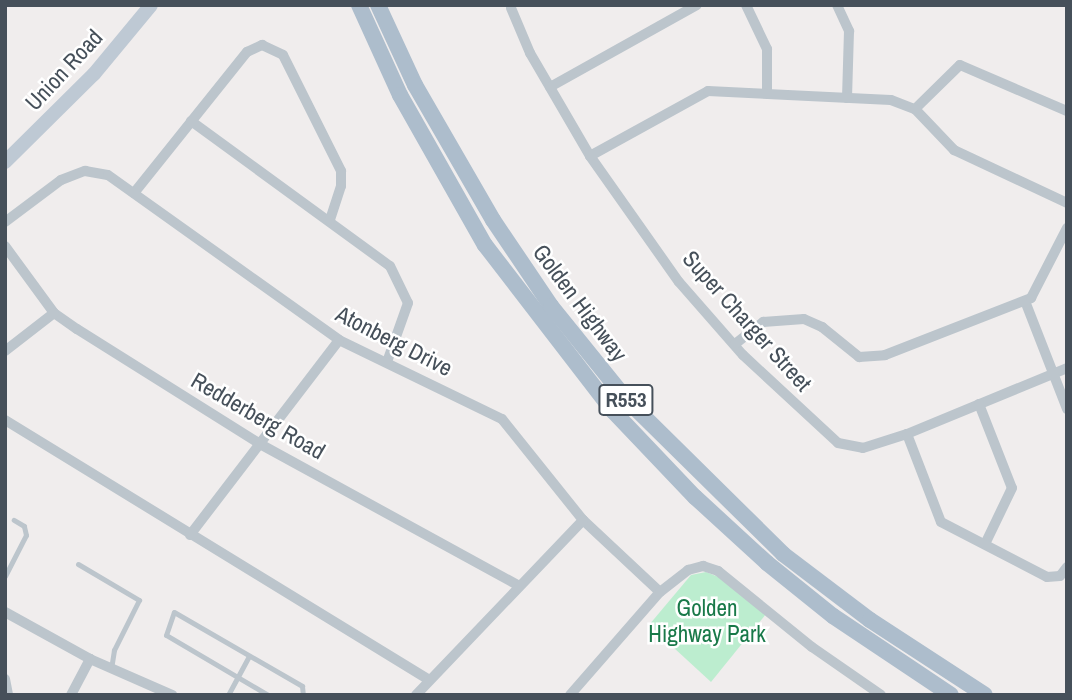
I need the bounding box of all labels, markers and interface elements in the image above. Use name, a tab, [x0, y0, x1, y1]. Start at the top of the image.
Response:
street label: Union Road	[20, 24, 108, 116]
street label: Golden Highway	[527, 239, 633, 367]
street label: Super Charger Street	[677, 245, 817, 397]
street label: Atonberg Drive	[331, 300, 457, 382]
street label: Redderberg Road	[186, 367, 330, 465]
road number: R553	[598, 382, 654, 418]
park label: Golden Highway Park	[648, 594, 766, 648]

